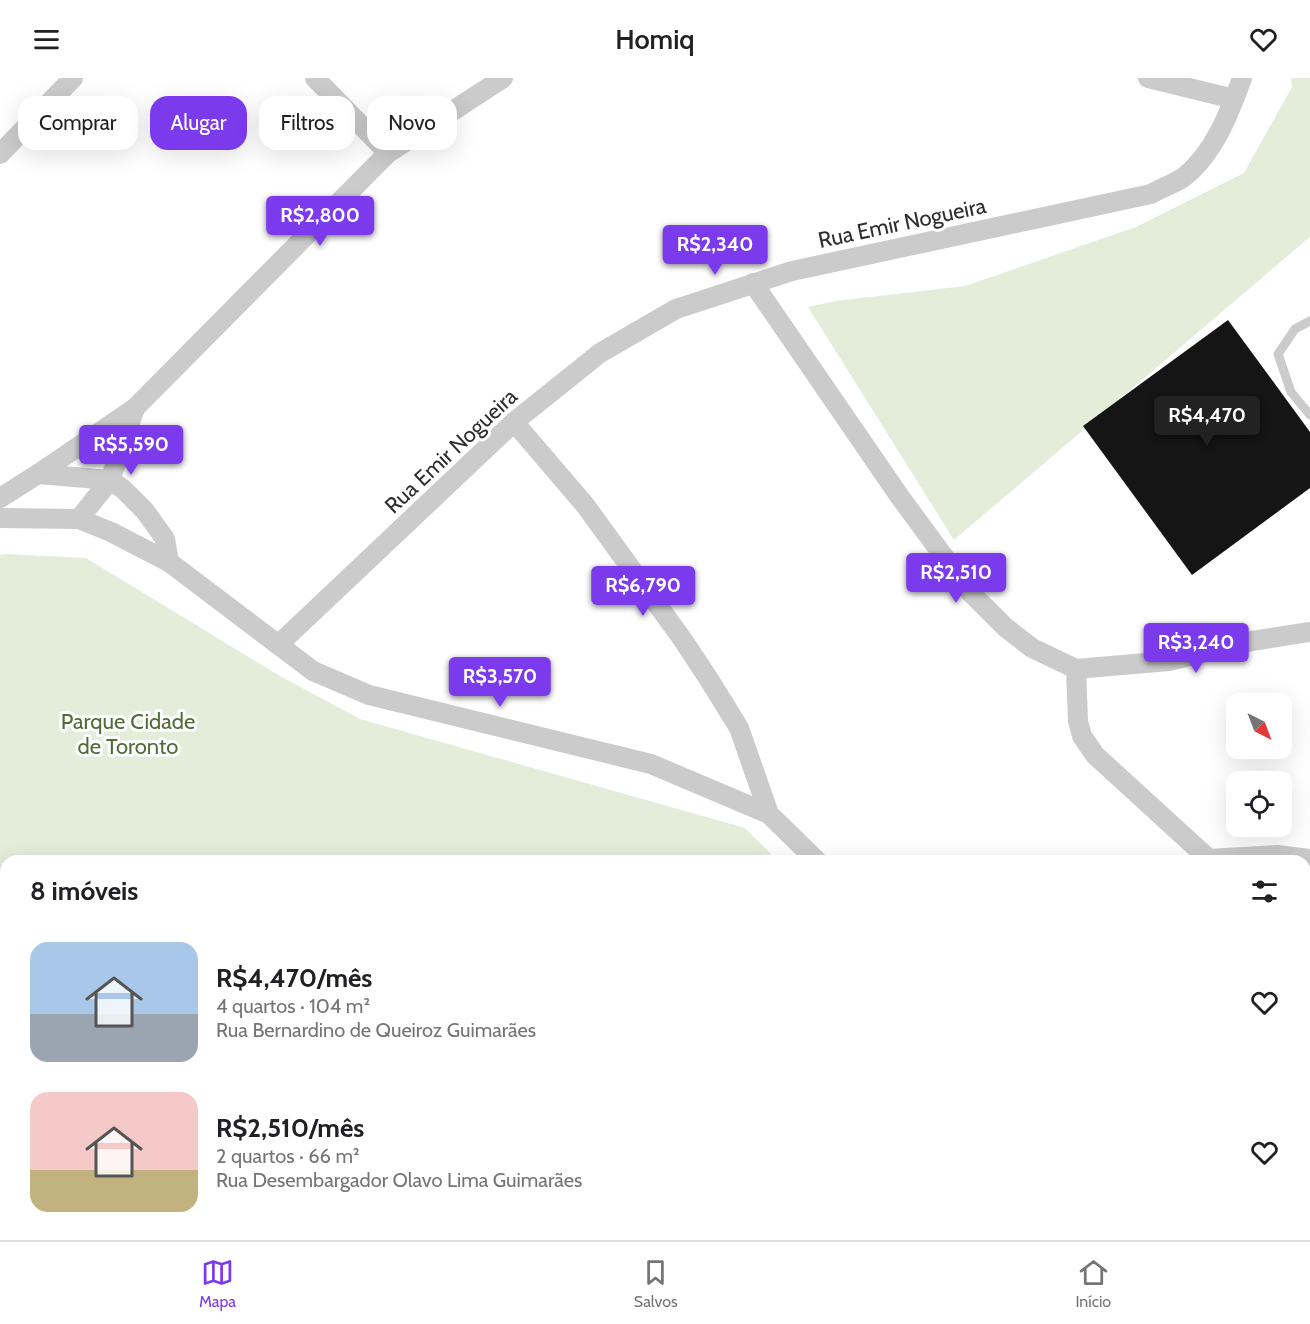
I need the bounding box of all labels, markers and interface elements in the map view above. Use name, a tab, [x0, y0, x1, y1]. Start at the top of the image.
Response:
icon: menu	[30, 23, 63, 56]
text: Homiq	[615, 23, 695, 56]
icon: heart	[1247, 23, 1280, 56]
chip: Comprar	[18, 96, 138, 150]
chip: Alugar	[150, 96, 247, 150]
chip: Filtros	[259, 96, 355, 150]
chip: Novo	[367, 96, 457, 150]
street label: Rua Emir Nogueira	[816, 192, 989, 254]
pin: R$2,800	[265, 196, 375, 247]
text: R$2,800	[280, 203, 360, 227]
pin: R$2,340	[660, 225, 770, 276]
text: R$2,340	[677, 232, 753, 256]
street label: Rua Emir Nogueira	[379, 383, 523, 519]
pin: R$4,470	[1152, 396, 1262, 447]
text: R$4,470	[1168, 403, 1246, 427]
pin: R$5,590	[76, 425, 186, 476]
text: R$5,590	[93, 432, 169, 456]
pin: R$2,510	[901, 553, 1011, 604]
text: R$2,510	[920, 560, 992, 584]
pin: R$6,790	[588, 566, 698, 617]
text: R$6,790	[605, 573, 681, 597]
pin: R$3,240	[1141, 623, 1251, 674]
text: R$3,240	[1158, 630, 1234, 654]
pin: R$3,570	[445, 657, 555, 708]
text: R$3,570	[463, 664, 537, 688]
north arrow	[1226, 693, 1292, 759]
map controls	[1226, 693, 1292, 837]
park label: Parque Cidade de Toronto	[61, 708, 195, 760]
button: locate	[1226, 771, 1292, 837]
text: 8 imóveis	[30, 875, 138, 907]
icon: filters	[1248, 875, 1281, 908]
text: R$4,470/mês	[216, 962, 372, 994]
icon: home	[78, 966, 150, 1038]
icon: heart	[1248, 986, 1281, 1019]
text: 4 quartos · 104 m²	[216, 994, 370, 1018]
text: Rua Bernardino de Queiroz Guimarães	[216, 1018, 536, 1042]
text: R$2,510/mês	[216, 1112, 364, 1144]
icon: home	[78, 1116, 150, 1188]
icon: heart	[1248, 1136, 1281, 1169]
text: 2 quartos · 66 m²	[216, 1144, 360, 1168]
text: Rua Desembargador Olavo Lima Guimarães	[216, 1168, 582, 1192]
tab: Mapa	[199, 1256, 236, 1311]
tab: Salvos	[634, 1256, 678, 1311]
tab: Início	[1075, 1256, 1111, 1311]

